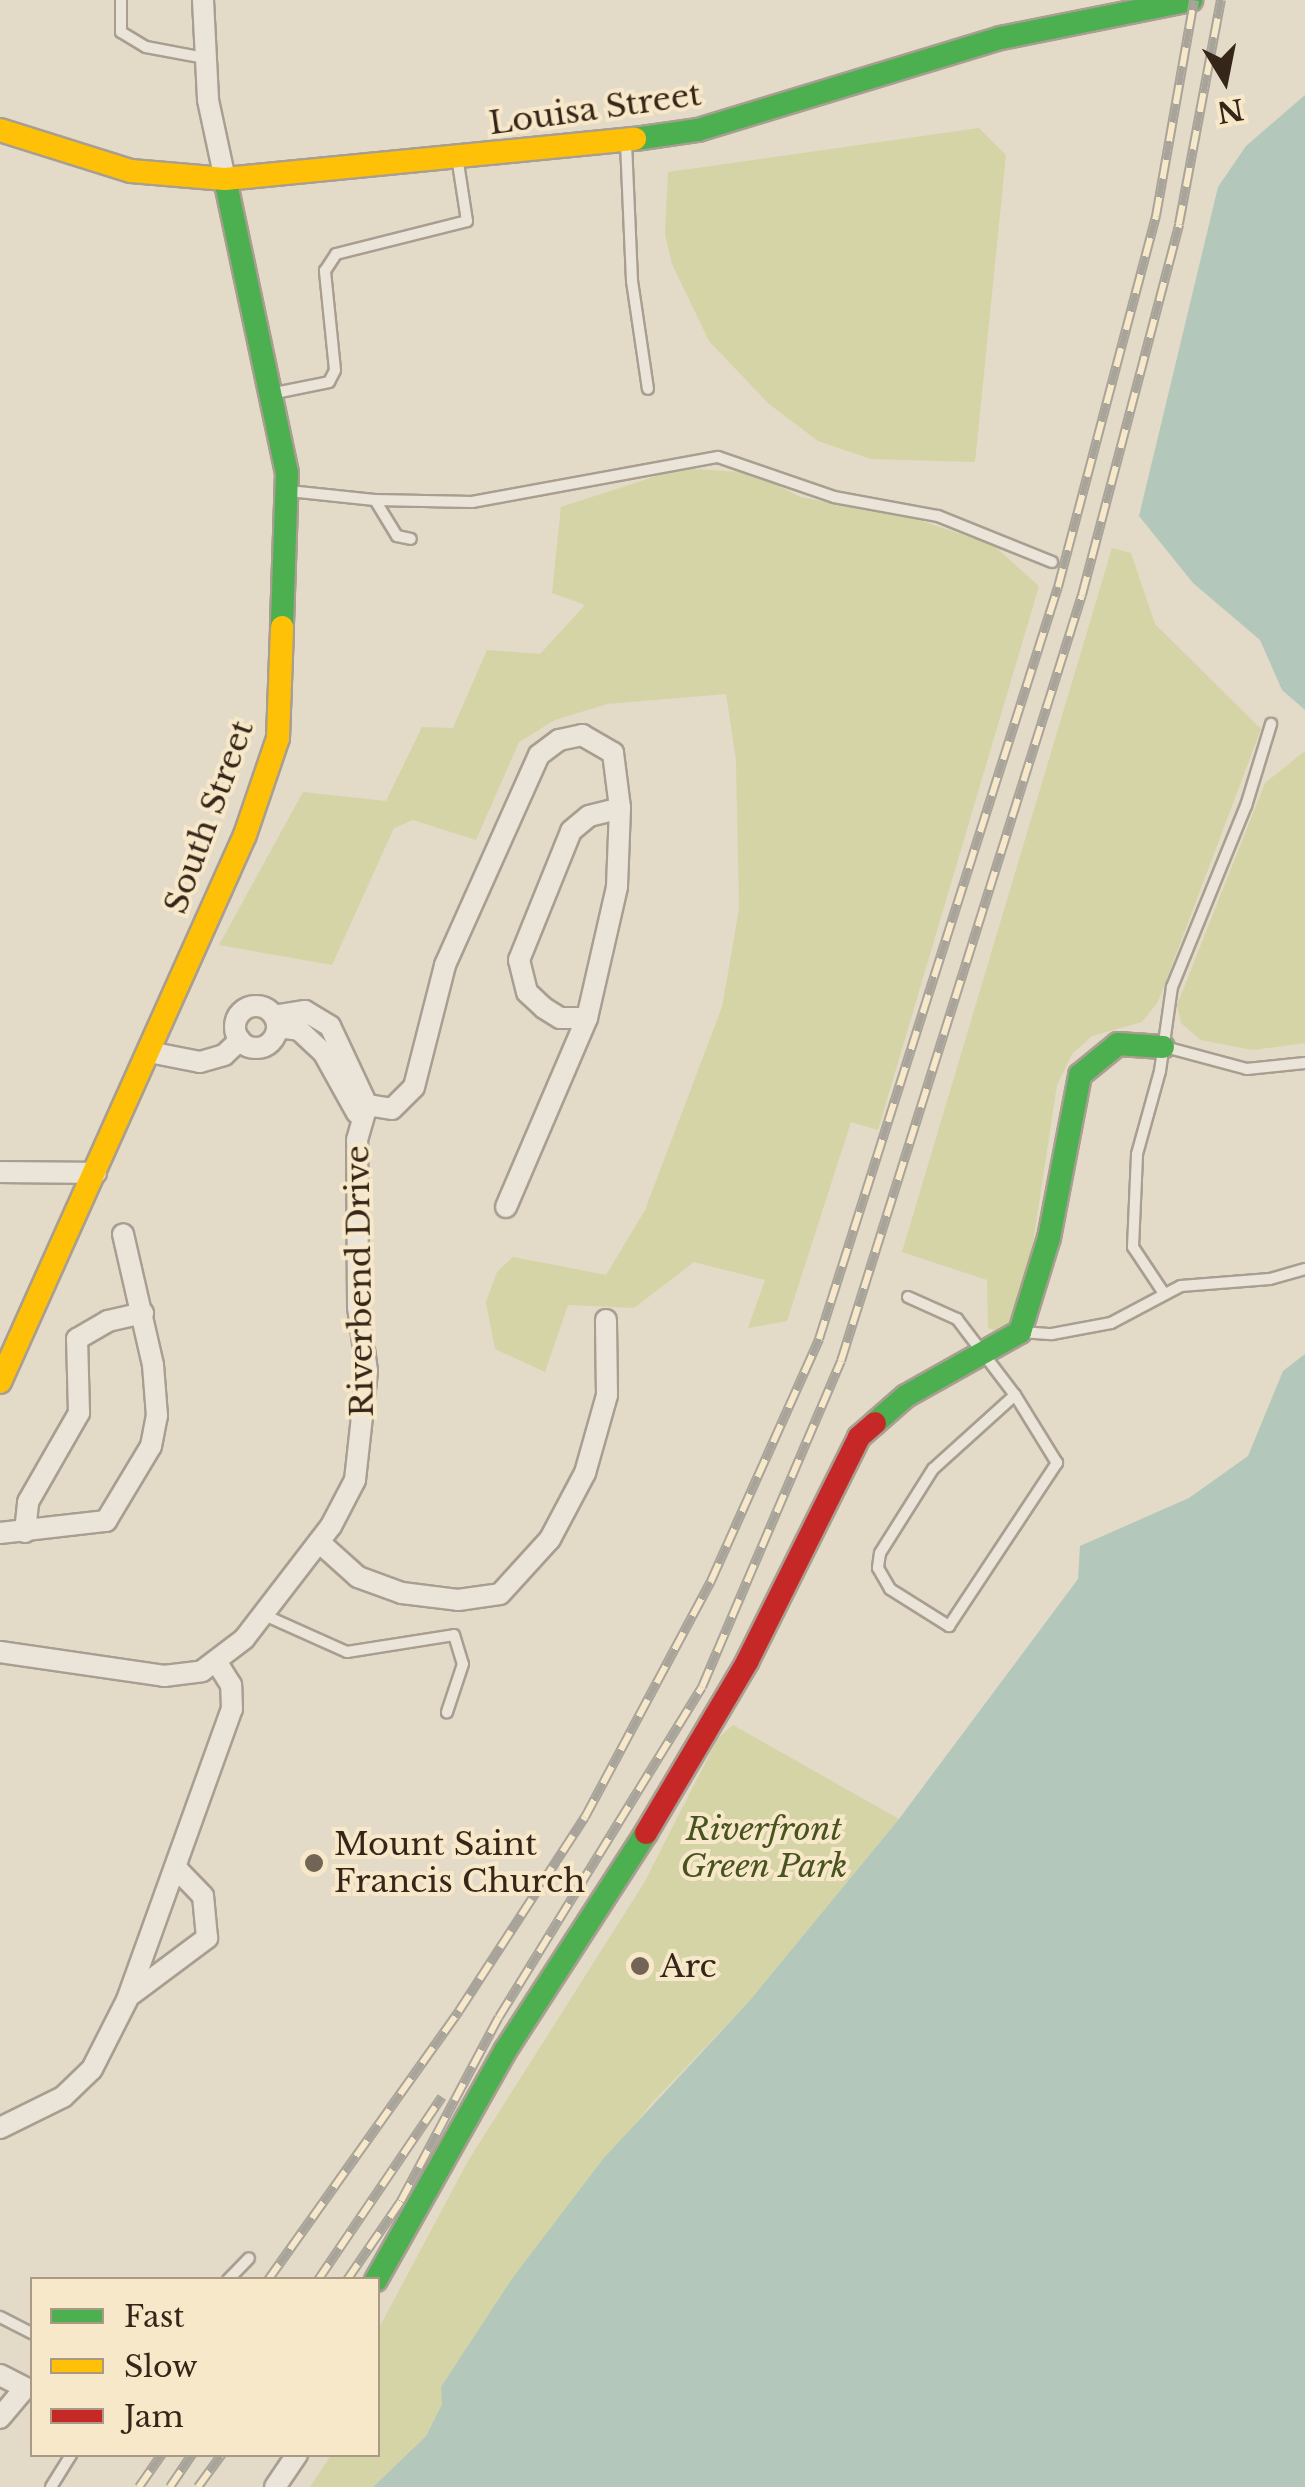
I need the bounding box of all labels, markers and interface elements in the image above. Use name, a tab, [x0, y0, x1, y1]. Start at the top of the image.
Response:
north arrow	[1175, 30, 1275, 130]
street label: Louisa Street	[486, 75, 704, 143]
text: N	[1214, 91, 1246, 130]
street label: South Street	[156, 715, 262, 919]
street label: Riverbend Drive	[338, 1145, 382, 1417]
park label: Riverfront Green Park	[680, 1811, 848, 1886]
place label: Mount Saint Francis Church	[334, 1826, 585, 1901]
marker: Mount Saint Francis Church	[303, 1852, 325, 1874]
place label: Arc	[660, 1947, 717, 1985]
marker: Arc	[629, 1955, 651, 1977]
legend	[30, 2277, 380, 2457]
text: Fast	[124, 2298, 185, 2335]
text: Slow	[124, 2348, 198, 2385]
text: Jam	[124, 2398, 184, 2435]

